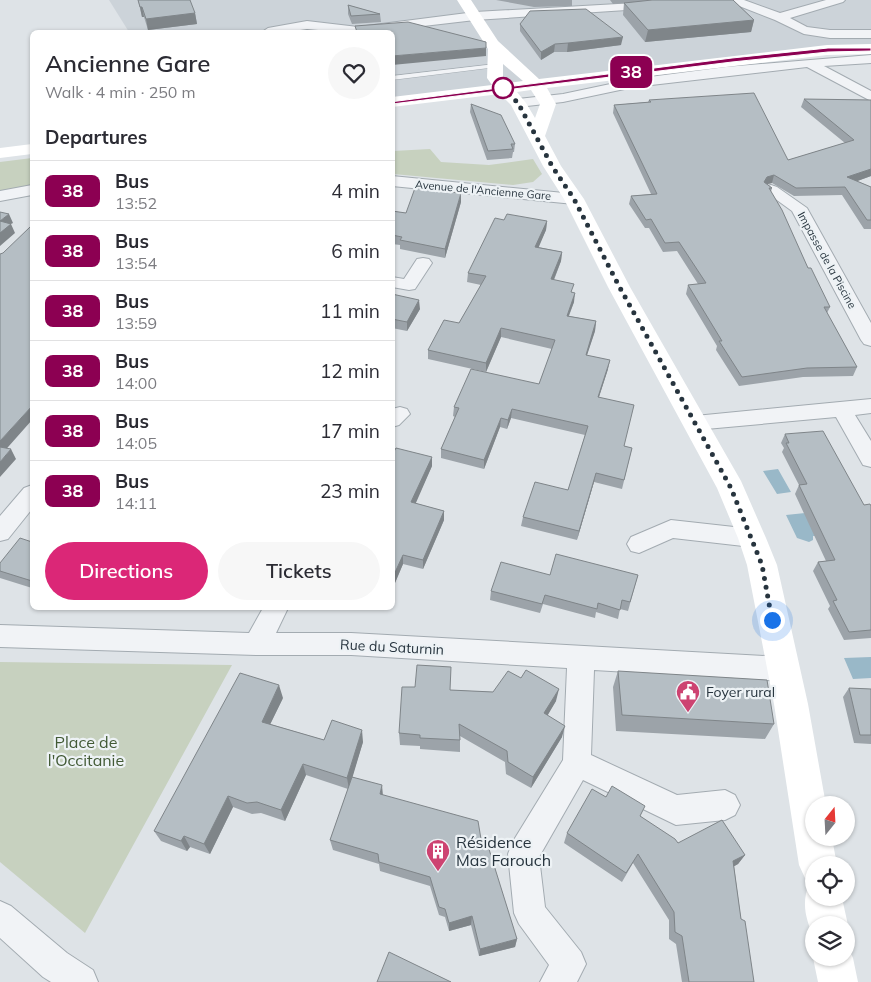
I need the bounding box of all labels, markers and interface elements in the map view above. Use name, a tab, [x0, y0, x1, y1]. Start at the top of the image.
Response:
button: heart	[328, 47, 380, 99]
text: Ancienne Gare	[45, 48, 210, 78]
line badge: 38	[608, 56, 654, 88]
text: 38	[620, 60, 642, 83]
unlabelled marker	[492, 77, 514, 99]
text: Walk · 4 min · 250 m	[45, 82, 196, 102]
text: Departures	[45, 125, 147, 149]
text: Bus	[115, 169, 149, 193]
street label: Avenue de l'Ancienne Gare	[414, 177, 552, 203]
text: 38	[62, 179, 83, 202]
text: 4 min	[331, 179, 380, 203]
text: 13:52	[115, 193, 157, 213]
street label: Impasse de la Piscine	[795, 209, 859, 311]
text: Bus	[115, 229, 149, 253]
text: 38	[62, 239, 83, 262]
text: 6 min	[331, 239, 380, 263]
text: 13:54	[115, 253, 157, 273]
text: Bus	[115, 289, 149, 313]
text: 38	[62, 299, 83, 322]
text: 11 min	[320, 299, 380, 323]
text: 13:59	[115, 313, 157, 333]
text: Bus	[115, 349, 149, 373]
text: 38	[62, 359, 83, 382]
text: 12 min	[320, 359, 380, 383]
text: 14:00	[115, 373, 157, 393]
text: Bus	[115, 409, 149, 433]
text: 38	[62, 419, 83, 442]
text: 17 min	[320, 419, 380, 443]
text: 14:05	[115, 433, 157, 453]
text: Bus	[115, 469, 149, 493]
text: 38	[62, 479, 83, 502]
text: 23 min	[320, 479, 380, 503]
text: 14:11	[115, 493, 157, 513]
button: Directions	[45, 542, 208, 600]
button: Tickets	[218, 542, 380, 600]
your location	[760, 608, 785, 633]
street label: Rue du Saturnin	[340, 635, 444, 659]
public building icon: Foyer rural	[675, 679, 701, 713]
place label: Foyer rural	[706, 683, 775, 701]
park label: Place de l'Occitanie	[48, 732, 124, 770]
north arrow	[805, 796, 855, 846]
map controls	[805, 796, 855, 966]
place label: Résidence Mas Farouch	[456, 832, 551, 870]
building icon: Résidence Mas Farouch	[425, 838, 451, 872]
button: locate	[805, 856, 855, 906]
button: layers	[805, 916, 855, 966]

